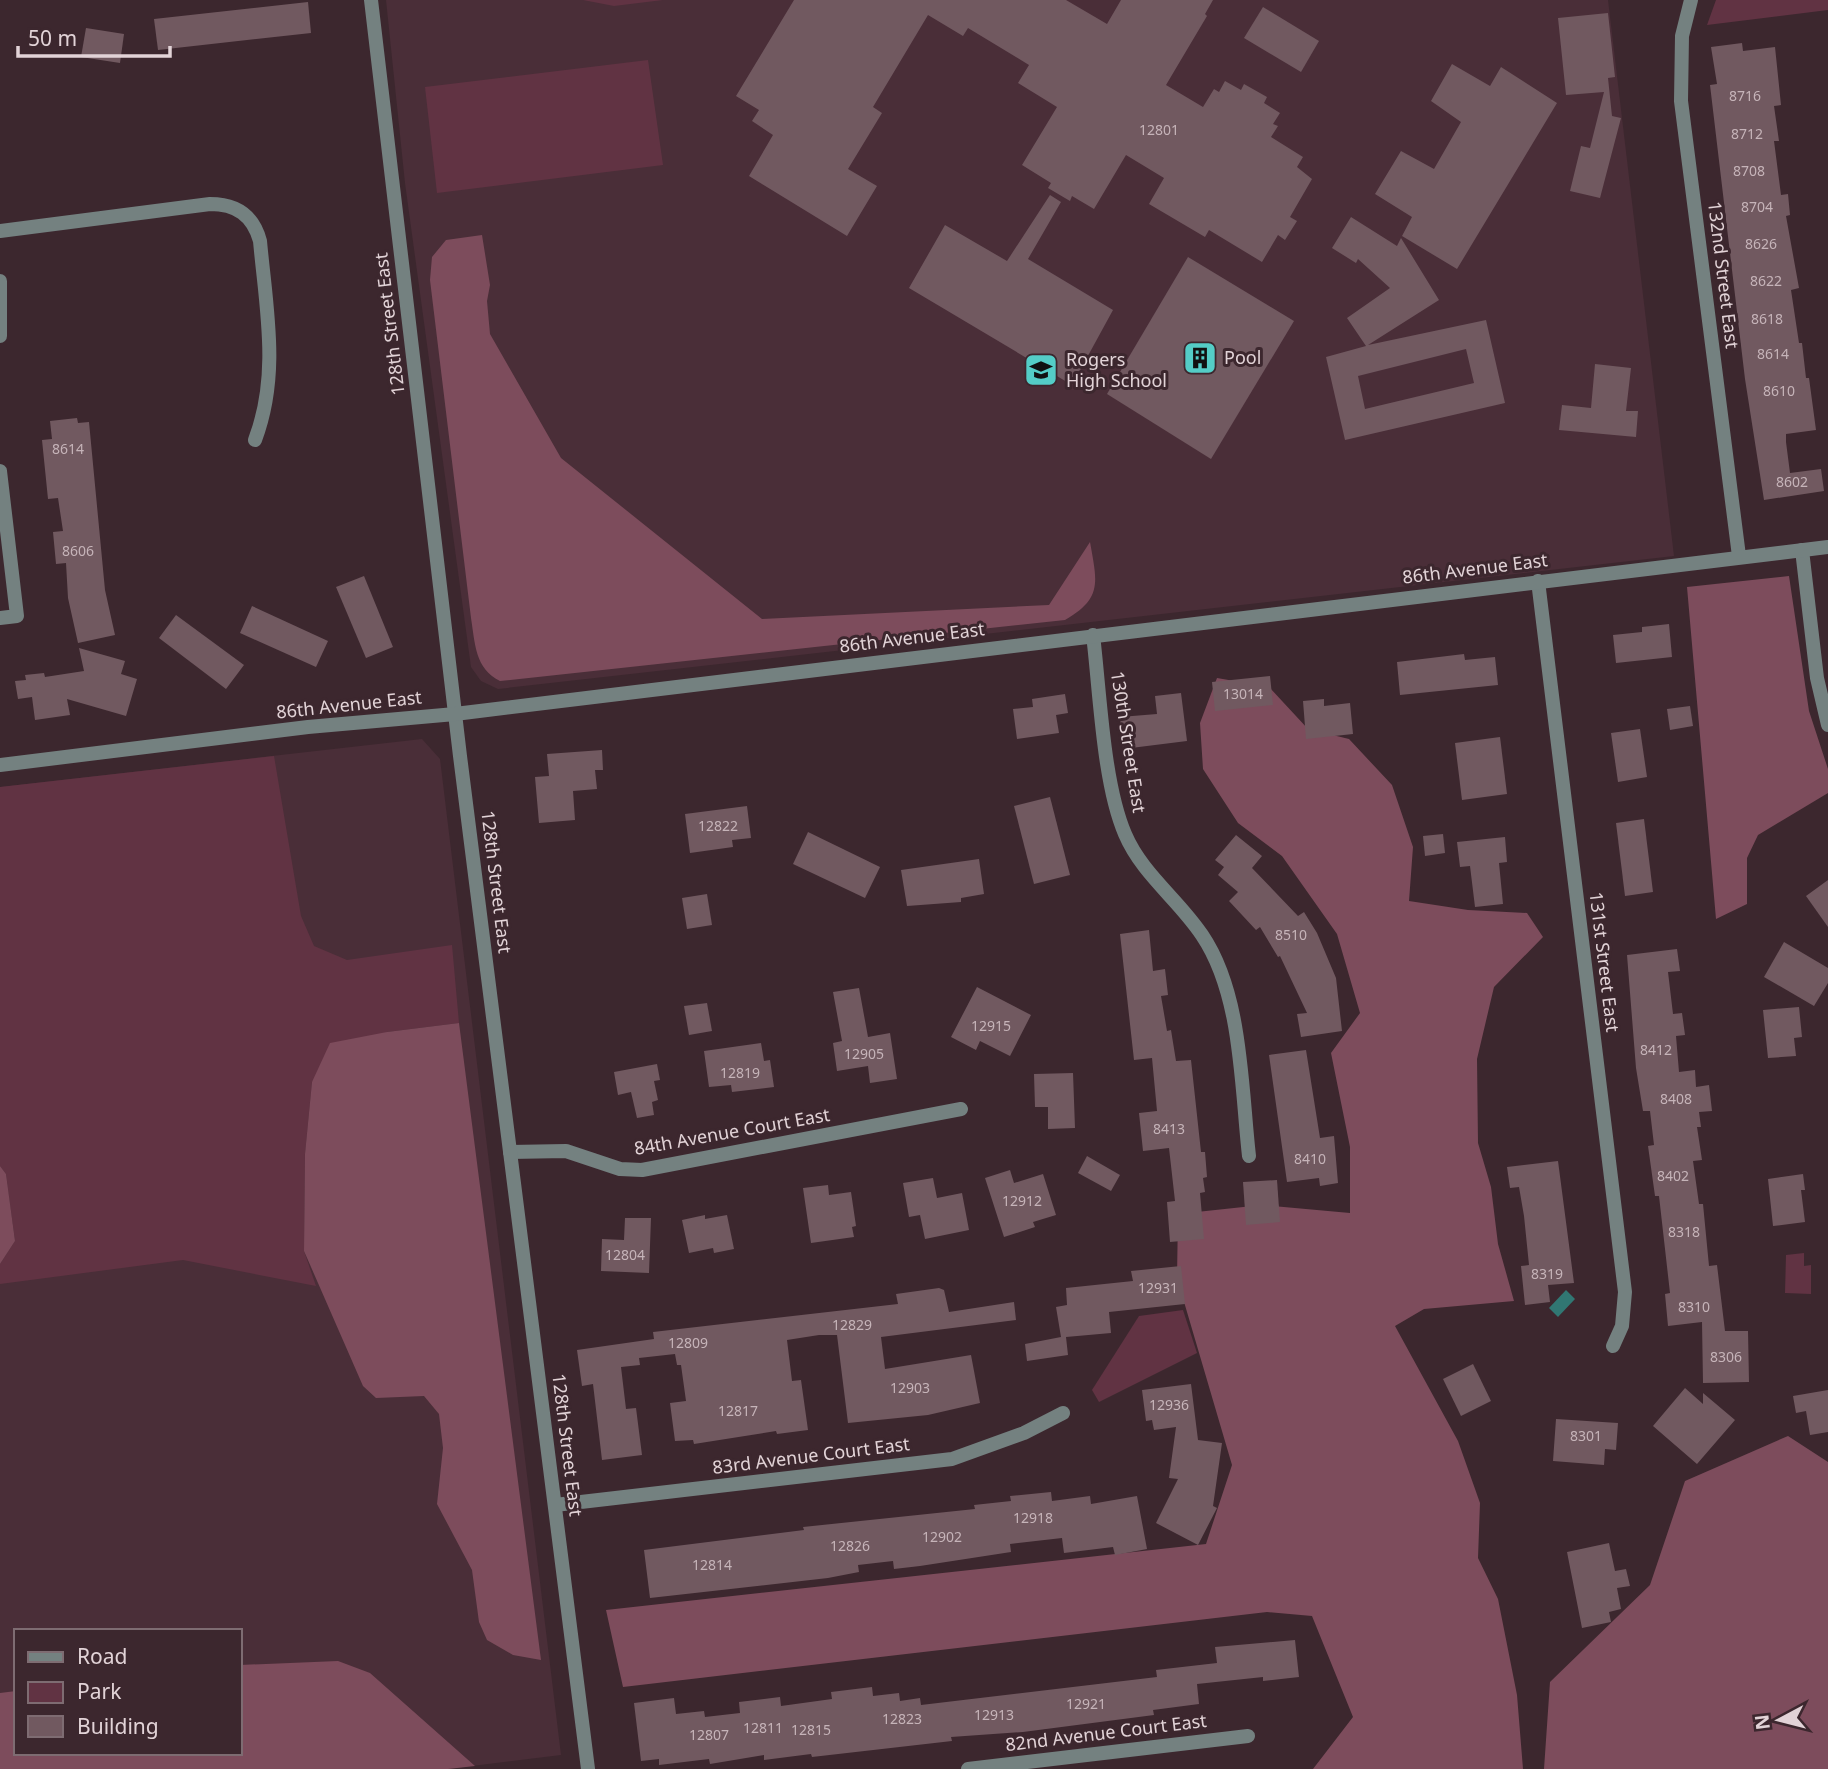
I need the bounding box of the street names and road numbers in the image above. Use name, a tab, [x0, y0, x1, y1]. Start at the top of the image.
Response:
street label: 132nd Street East	[1703, 200, 1745, 350]
street label: 128th Street East	[368, 251, 410, 397]
street label: 86th Avenue East	[1401, 547, 1549, 589]
street label: 86th Avenue East	[838, 616, 986, 658]
street label: 130th Street East	[1106, 669, 1152, 815]
street label: 86th Avenue East	[275, 684, 423, 724]
street label: 128th Street East	[476, 809, 518, 955]
street label: 131st Street East	[1584, 891, 1626, 1034]
street label: 84th Avenue Court East	[632, 1102, 832, 1160]
street label: 128th Street East	[547, 1372, 589, 1518]
street label: 83rd Avenue Court East	[711, 1431, 911, 1479]
street label: 82nd Avenue Court East	[1004, 1708, 1208, 1756]

